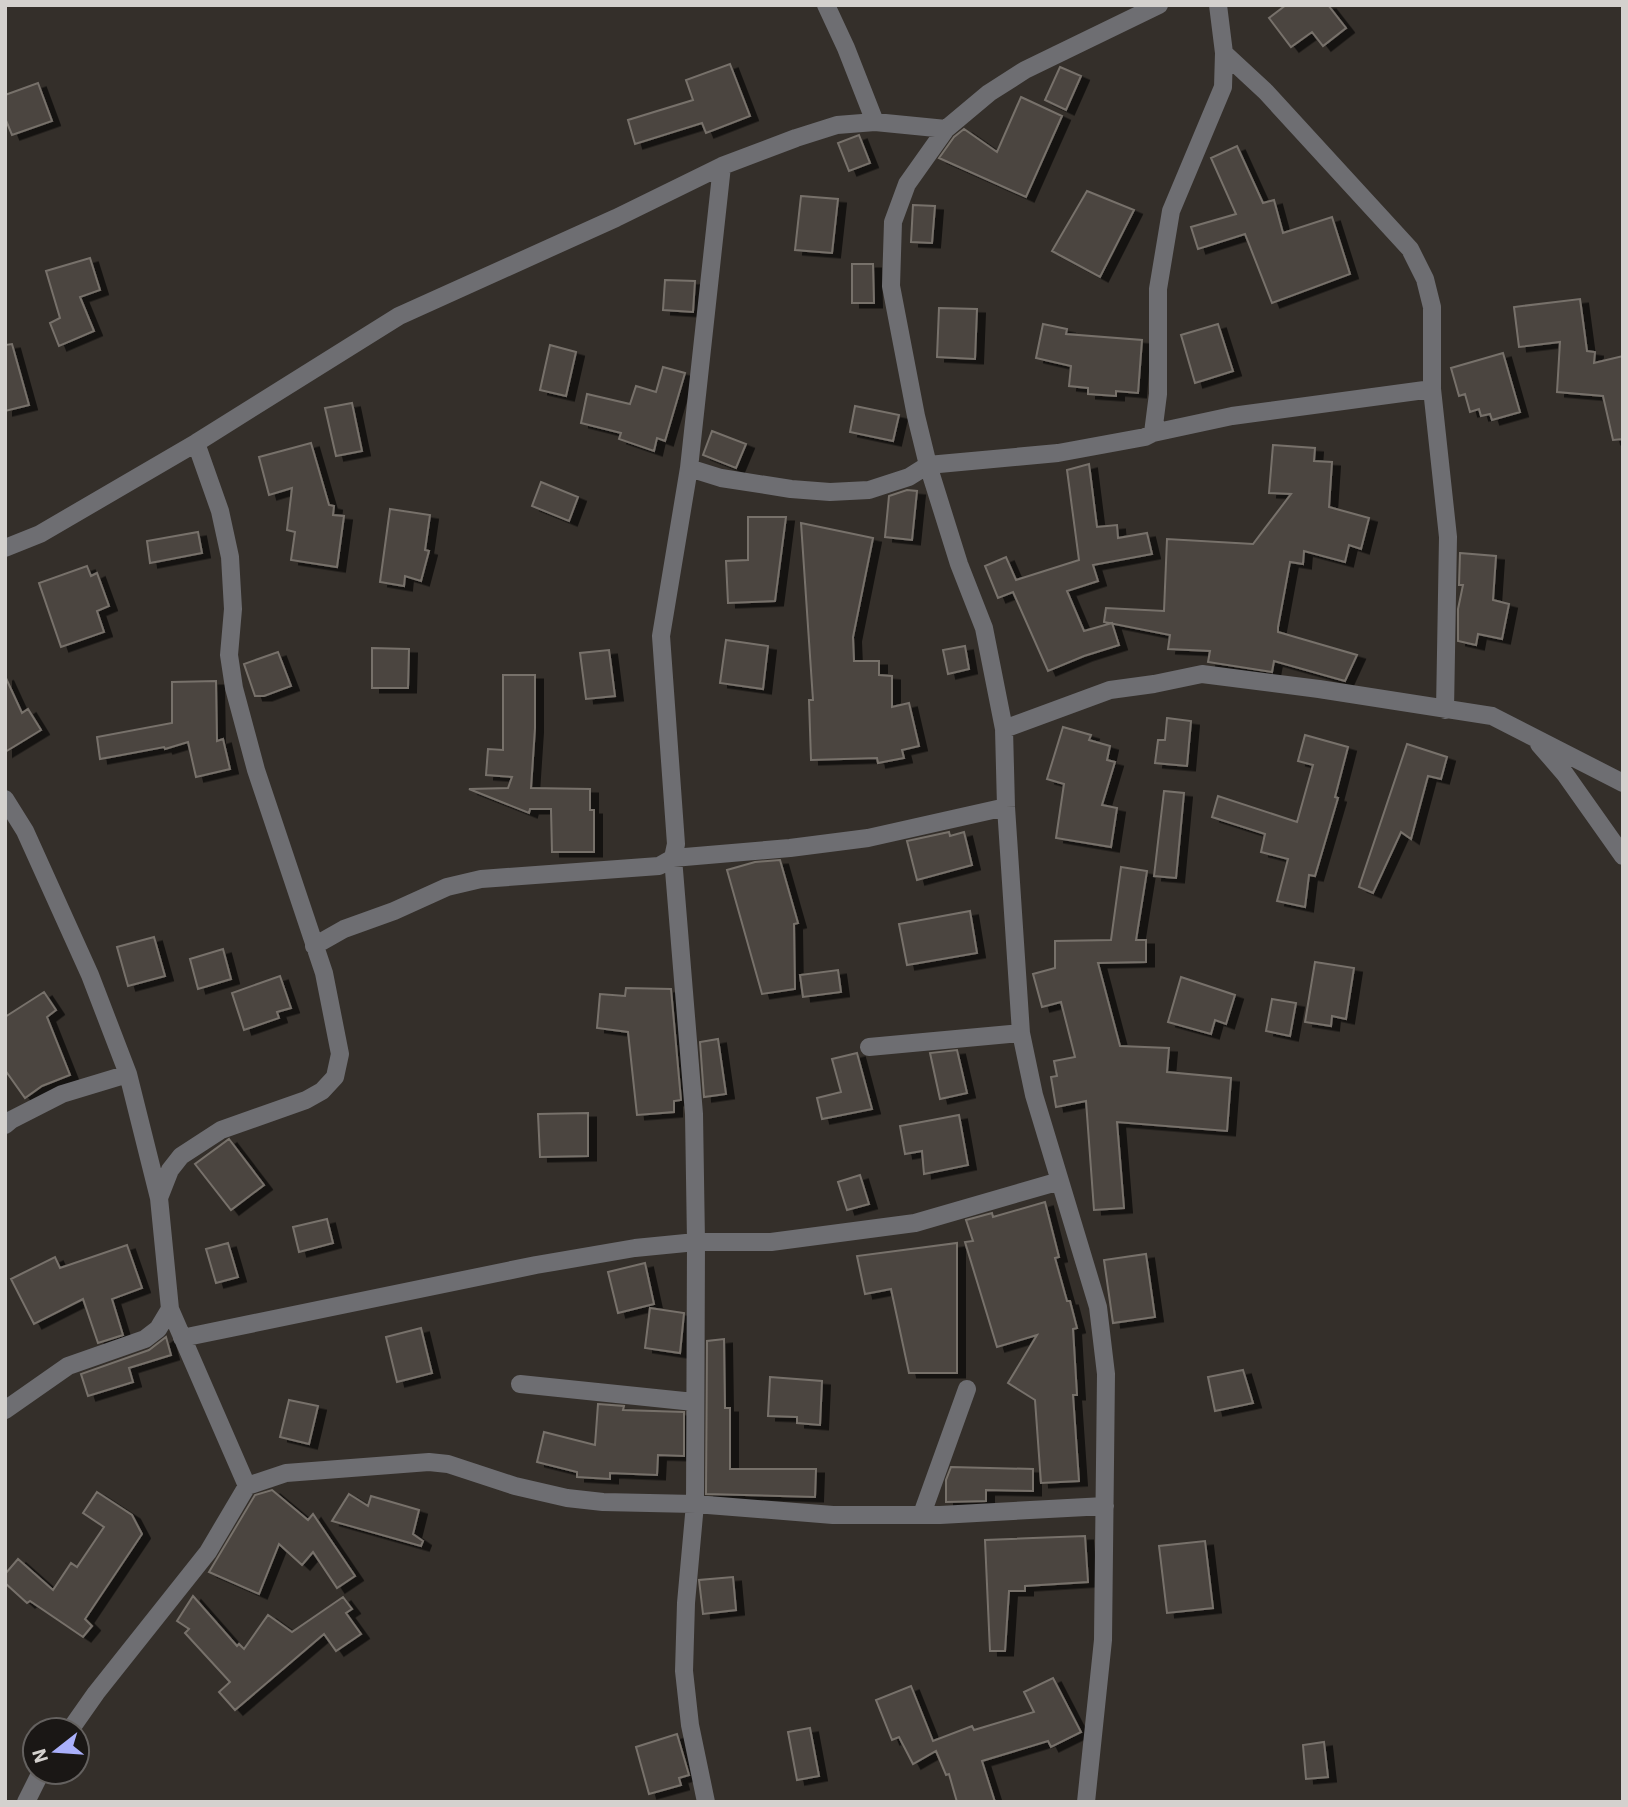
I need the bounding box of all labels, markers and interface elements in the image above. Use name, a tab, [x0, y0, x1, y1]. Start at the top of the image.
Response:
north arrow	[21, 1716, 91, 1786]
text: N	[26, 1746, 53, 1766]

